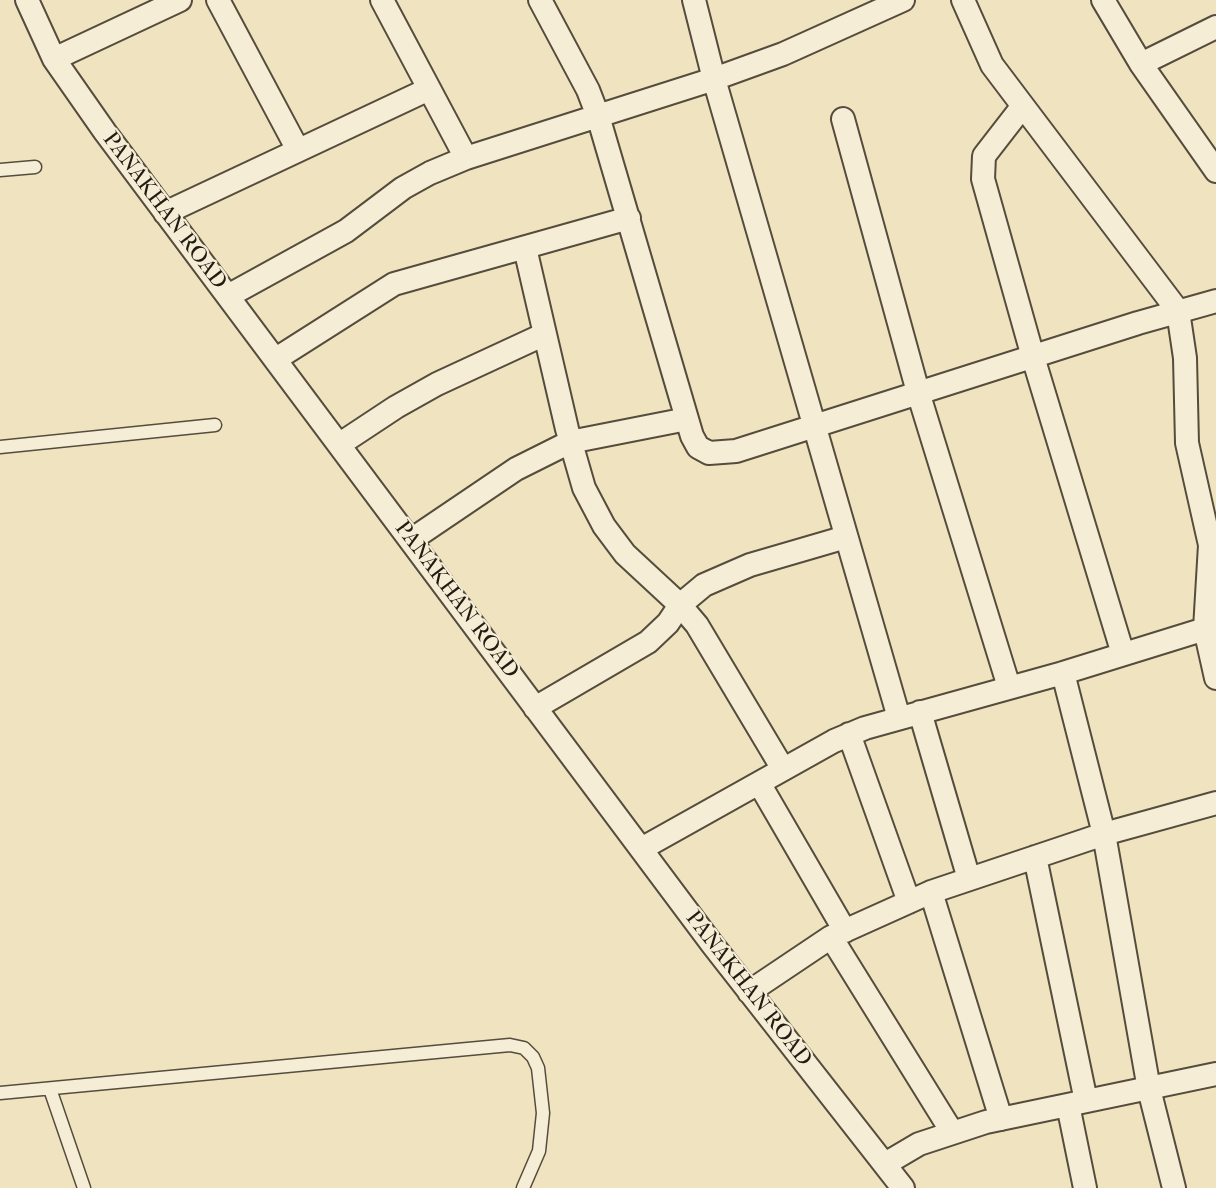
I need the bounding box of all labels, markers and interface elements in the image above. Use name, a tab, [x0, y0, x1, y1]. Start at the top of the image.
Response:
street label: PANAKHAN ROAD	[96, 127, 232, 295]
street label: PANAKHAN ROAD	[388, 516, 524, 684]
street label: PANAKHAN ROAD	[679, 906, 817, 1072]

